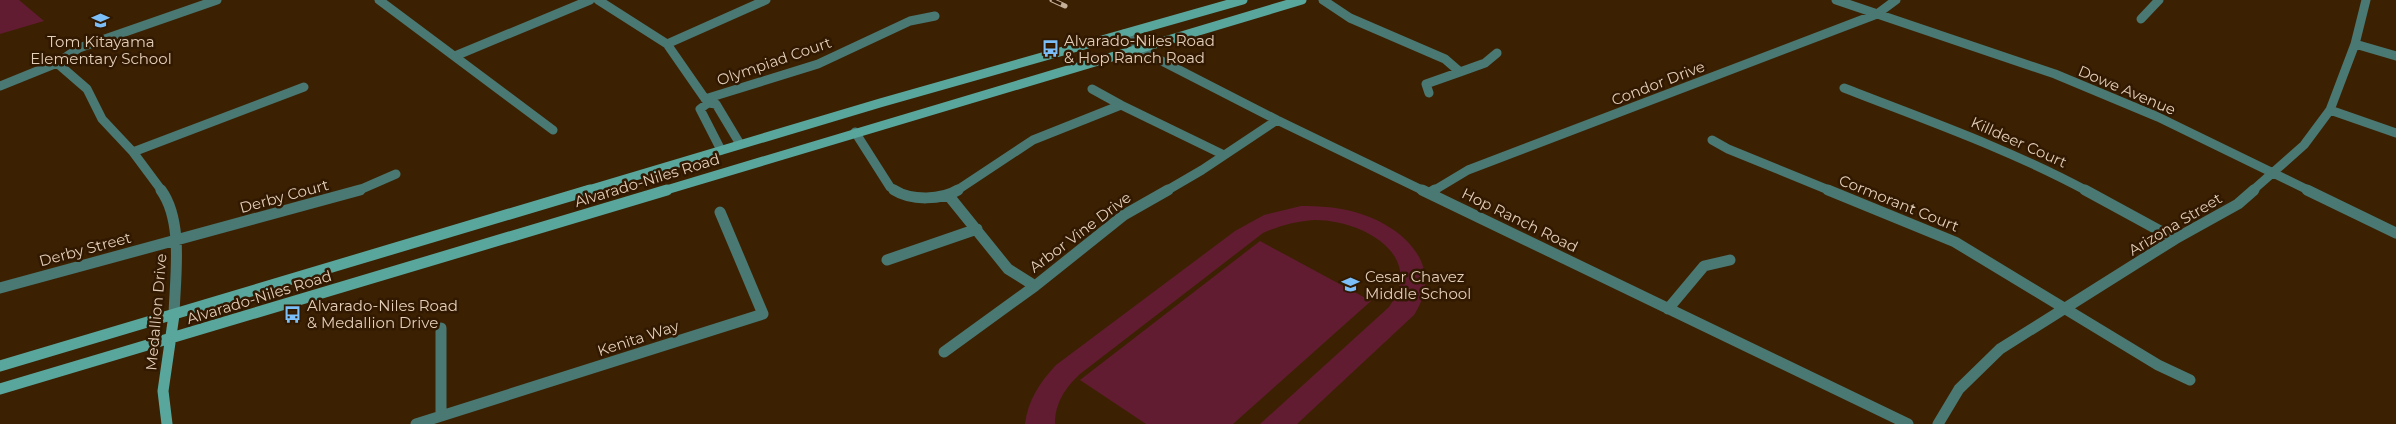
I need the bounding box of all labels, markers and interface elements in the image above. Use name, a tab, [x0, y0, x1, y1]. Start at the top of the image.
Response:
school or university icon: Tom Kitayama Elementary School	[91, 10, 111, 30]
place label: Alvarado-Niles Road & Hop Ranch Road	[1064, 31, 1215, 67]
place label: Tom Kitayama Elementary School	[30, 32, 172, 68]
street label: Olympiad Court	[714, 33, 834, 89]
bus stop icon: Alvarado-Niles Road & Hop Ranch Road	[1040, 39, 1060, 59]
street label: Condor Drive	[1609, 56, 1707, 110]
street label: Dowe Avenue	[2075, 61, 2179, 119]
street label: Killdeer Court	[1968, 112, 2070, 172]
street label: Alvarado-Niles Road	[572, 149, 722, 211]
street label: Cormorant Court	[1836, 170, 1962, 236]
street label: Derby Court	[237, 175, 331, 217]
street label: Hop Ranch Road	[1459, 184, 1581, 256]
street label: Arbor Vine Drive	[1025, 187, 1135, 277]
street label: Arizona Street	[2125, 189, 2225, 259]
street label: Derby Street	[37, 228, 133, 270]
street label: Medallion Drive	[141, 253, 171, 371]
street label: Alvarado-Niles Road	[184, 266, 334, 328]
place label: Cesar Chavez Middle School	[1365, 267, 1471, 303]
school or university icon: Cesar Chavez Middle School	[1341, 275, 1361, 295]
place label: Alvarado-Niles Road & Medallion Drive	[307, 296, 458, 332]
bus stop icon: Alvarado-Niles Road & Medallion Drive	[283, 304, 303, 324]
street label: Kenita Way	[595, 316, 682, 360]

